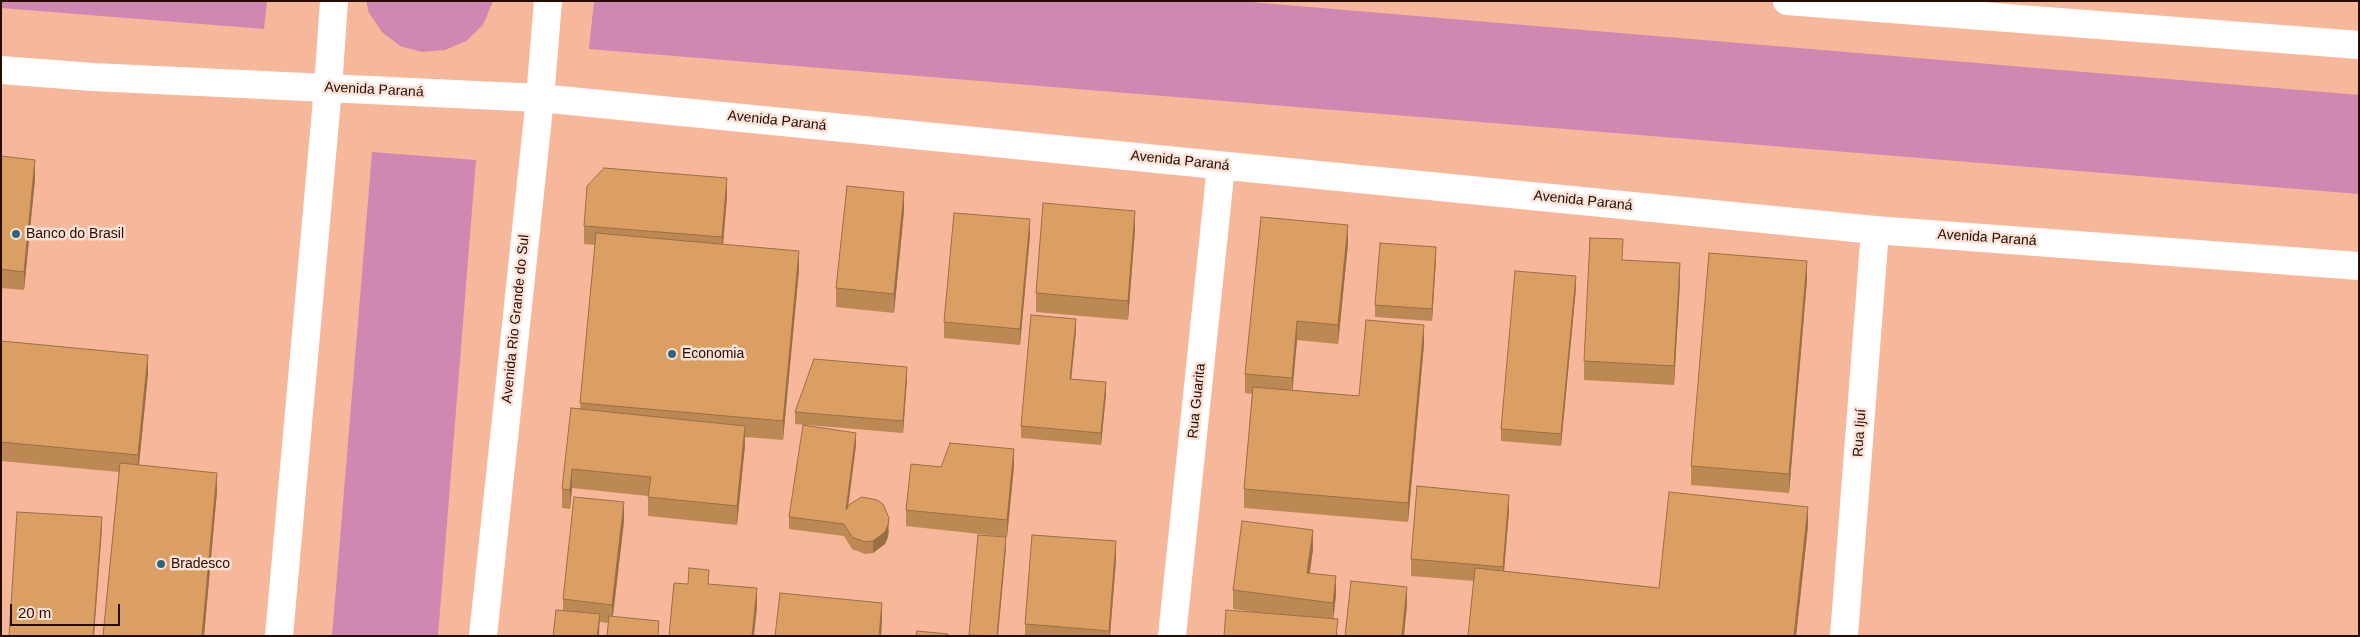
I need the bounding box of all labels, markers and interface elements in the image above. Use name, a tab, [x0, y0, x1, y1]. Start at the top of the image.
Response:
street label: Avenida Paraná	[324, 79, 424, 101]
street label: Avenida Paraná	[727, 107, 827, 135]
street label: Avenida Paraná	[1130, 147, 1230, 175]
street label: Avenida Paraná	[1533, 187, 1633, 215]
place label: Banco do Brasil	[26, 226, 124, 242]
street label: Avenida Paraná	[1937, 226, 2037, 250]
marker: Banco do Brasil	[10, 228, 22, 240]
street label: Avenida Rio Grande do Sul	[499, 234, 533, 404]
place label: Economia	[682, 346, 744, 362]
marker: Economia	[666, 348, 678, 360]
street label: Rua Guarita	[1185, 363, 1209, 439]
street label: Rua Ijuí	[1850, 408, 1870, 458]
place label: Bradesco	[171, 556, 230, 572]
marker: Bradesco	[155, 558, 167, 570]
scale bar	[12, 594, 122, 626]
text: 20 m	[18, 604, 51, 621]

